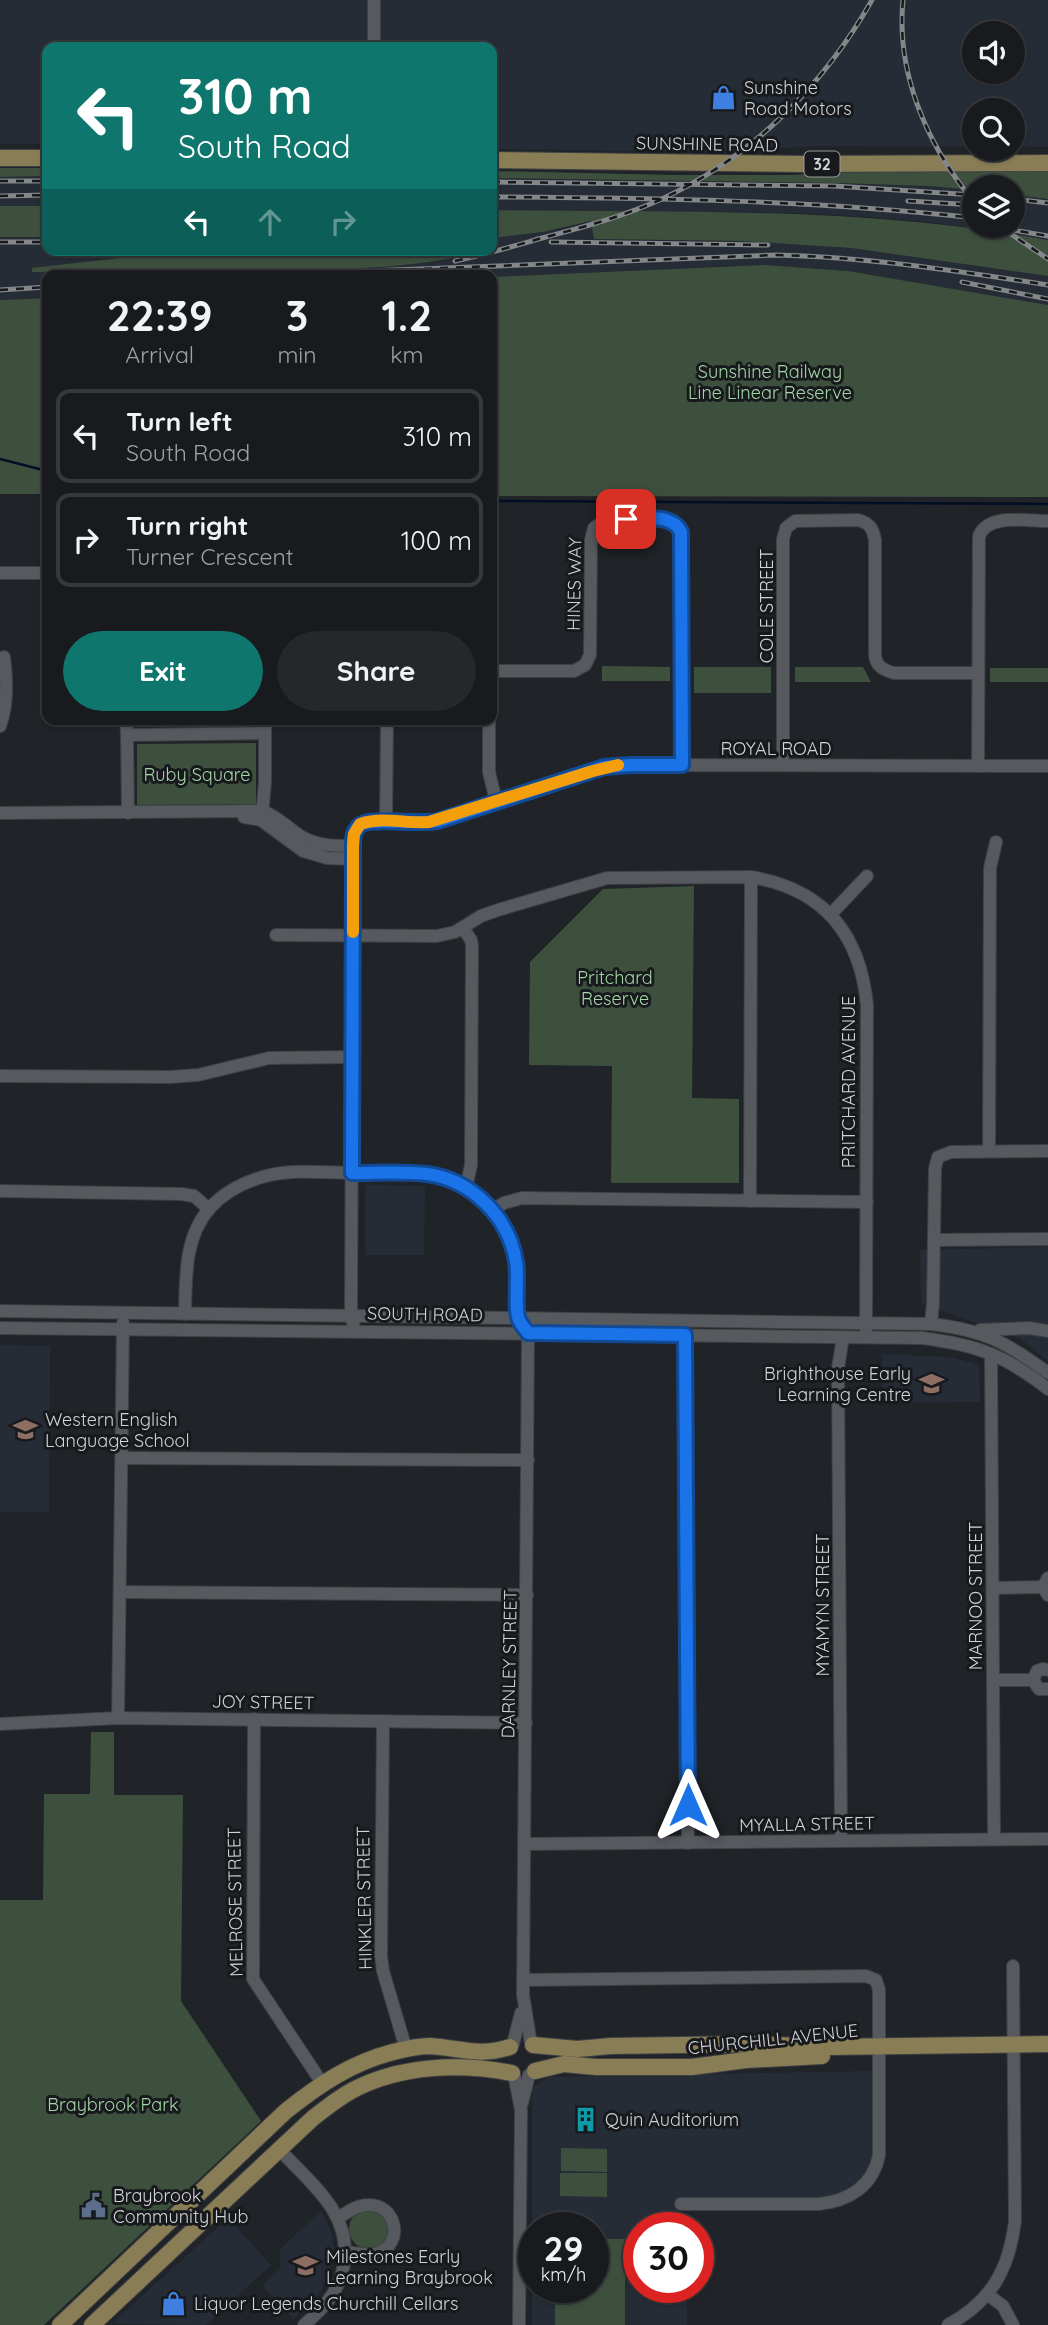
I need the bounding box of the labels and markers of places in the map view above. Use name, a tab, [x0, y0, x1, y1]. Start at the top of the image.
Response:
place label: Sunshine Road Motors	[744, 76, 852, 120]
shop icon: Sunshine Road Motors	[710, 83, 738, 111]
pin	[596, 489, 656, 549]
place label: Brighthouse Early Learning Centre	[764, 1362, 911, 1406]
school or university icon: Brighthouse Early Learning Centre	[917, 1369, 945, 1397]
place label: Western English Language School	[45, 1408, 190, 1452]
school or university icon: Western English Language School	[11, 1415, 39, 1443]
building icon: Quin Auditorium	[571, 2105, 599, 2133]
place label: Quin Auditorium	[605, 2108, 739, 2131]
place label: Braybrook Community Hub	[113, 2184, 248, 2228]
public building icon: Braybrook Community Hub	[79, 2191, 107, 2219]
place label: Milestones Early Learning Braybrook	[326, 2245, 493, 2289]
school or university icon: Milestones Early Learning Braybrook	[292, 2252, 320, 2280]
shop icon: Liquor Legends Churchill Cellars	[160, 2289, 188, 2317]
place label: Liquor Legends Churchill Cellars	[194, 2292, 459, 2315]

